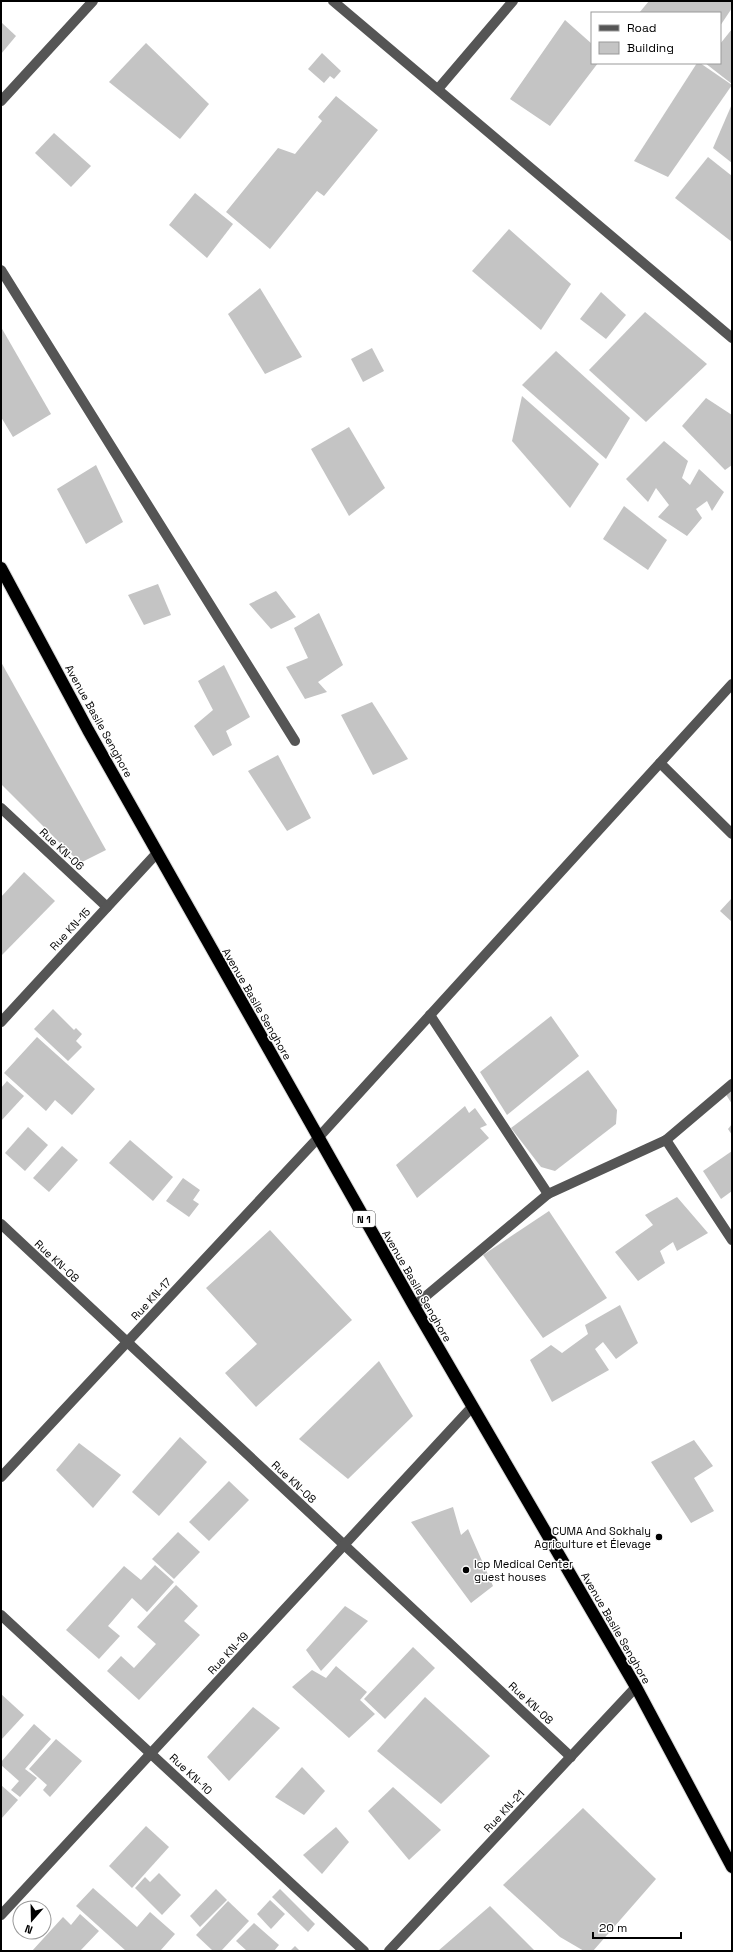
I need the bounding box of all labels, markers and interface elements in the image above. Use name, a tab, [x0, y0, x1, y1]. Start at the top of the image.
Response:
legend	[591, 12, 721, 64]
text: Road	[627, 20, 656, 36]
text: Building	[627, 40, 674, 56]
street label: Avenue Basile Senghore	[62, 662, 136, 780]
street label: Rue KN-06	[37, 825, 87, 873]
street label: Rue KN-15	[47, 904, 94, 953]
street label: Avenue Basile Senghore	[219, 946, 295, 1062]
road number: N 1	[353, 1211, 375, 1227]
street label: Avenue Basile Senghore	[379, 1228, 455, 1344]
street label: Rue KN-08	[32, 1237, 82, 1285]
street label: Rue KN-17	[128, 1275, 174, 1323]
street label: Rue KN-08	[269, 1458, 319, 1506]
place label: CUMA And Sokhaly Agriculture et Élevage	[534, 1524, 651, 1551]
marker: CUMA And Sokhaly Agriculture et Élevage	[654, 1532, 664, 1542]
place label: Icp Medical Center guest houses	[474, 1557, 573, 1584]
marker: Icp Medical Center guest houses	[461, 1565, 471, 1575]
street label: Avenue Basile Senghore	[578, 1570, 654, 1686]
street label: Rue KN-19	[205, 1629, 251, 1677]
street label: Rue KN-08	[506, 1679, 556, 1727]
street label: Rue KN-10	[167, 1751, 215, 1797]
street label: Rue KN-21	[481, 1787, 527, 1835]
north arrow	[12, 1900, 52, 1940]
scale bar	[593, 1914, 681, 1940]
text: 20 m	[599, 1920, 627, 1936]
text: N	[23, 1922, 34, 1937]

